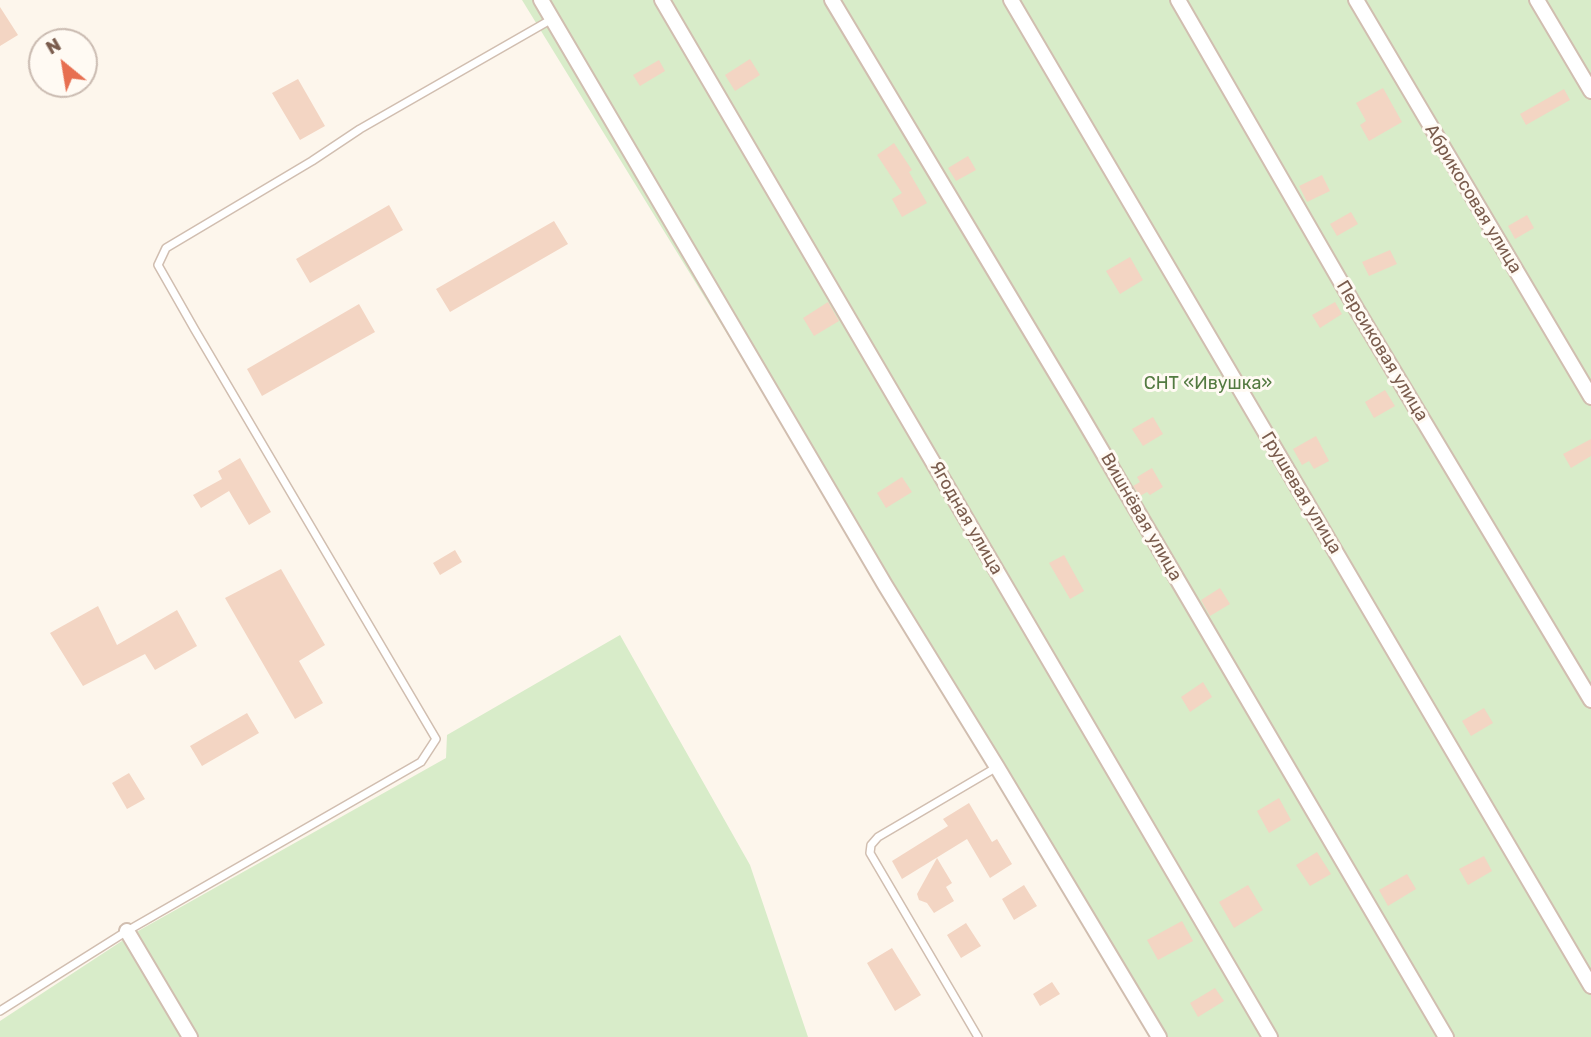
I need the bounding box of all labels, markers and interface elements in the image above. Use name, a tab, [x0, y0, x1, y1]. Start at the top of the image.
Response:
north arrow	[28, 28, 98, 98]
text: N	[42, 33, 65, 59]
street label: Абрикосовая улица	[1420, 121, 1526, 277]
street label: Персиковая улица	[1332, 277, 1432, 425]
park label: СНТ «Ивушка»	[1144, 373, 1272, 395]
street label: Грушевая улица	[1256, 428, 1346, 558]
street label: Вишнёвая улица	[1096, 449, 1186, 585]
street label: Ягодная улица	[925, 457, 1007, 579]

